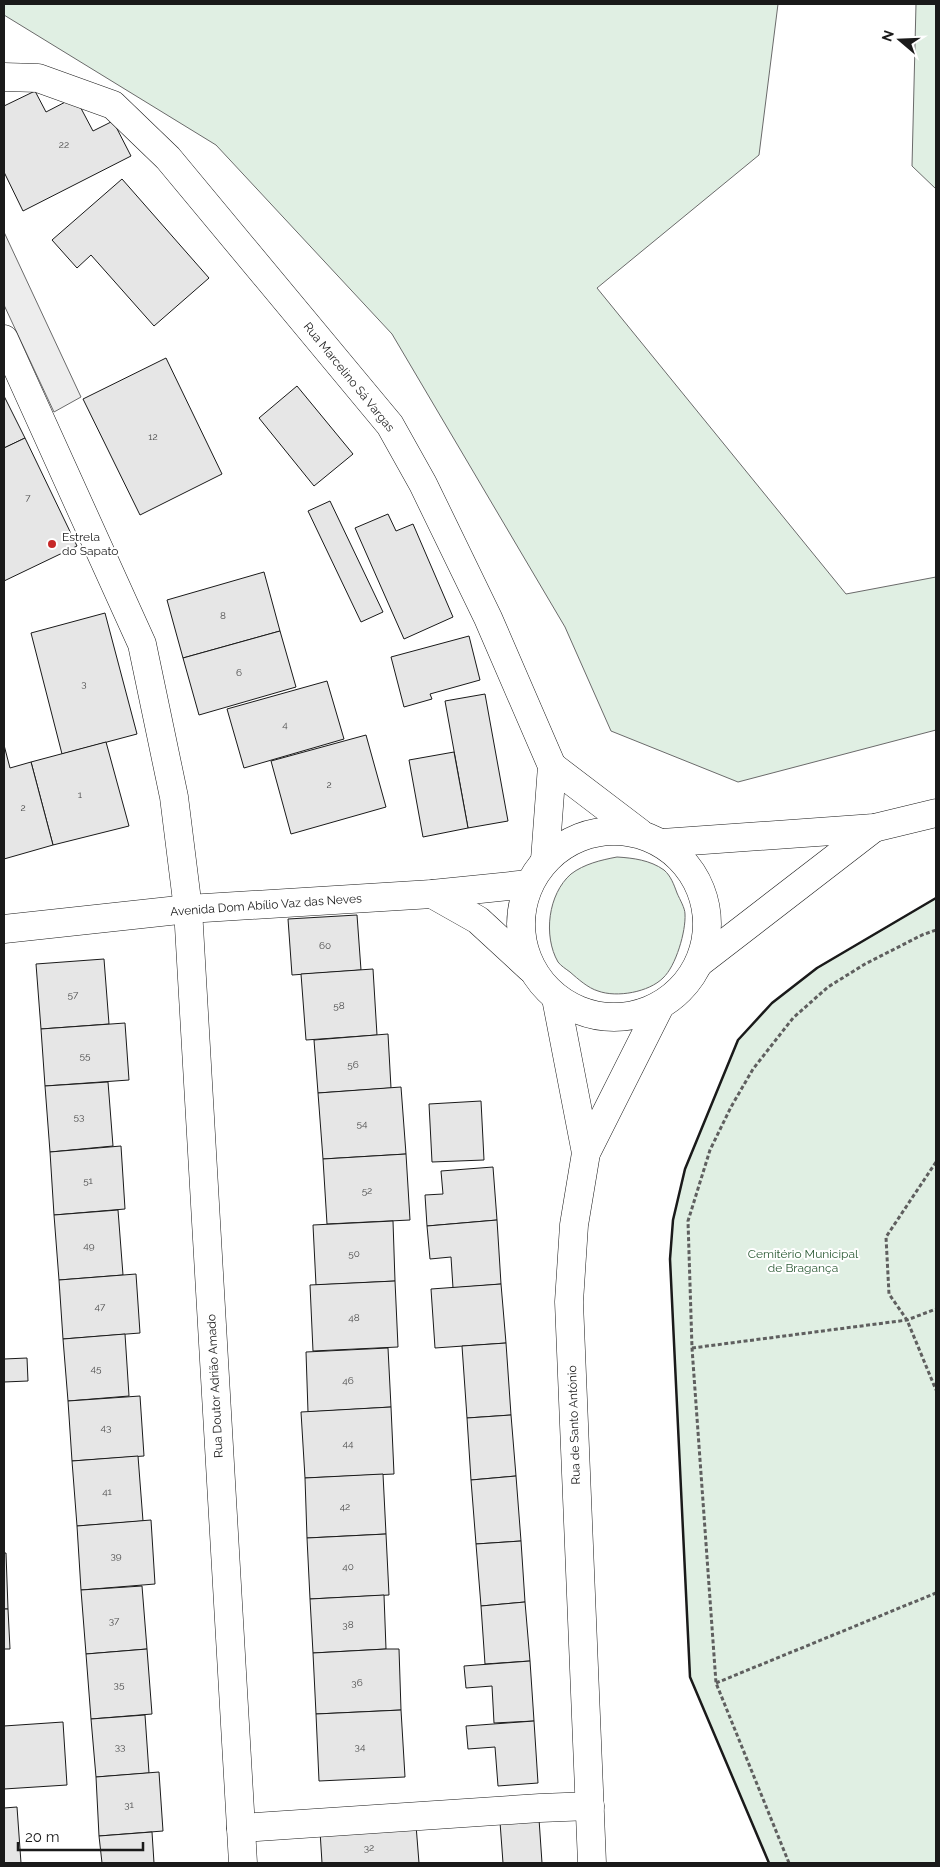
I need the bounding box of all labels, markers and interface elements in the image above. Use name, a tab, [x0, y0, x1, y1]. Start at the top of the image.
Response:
north arrow	[875, 15, 925, 65]
text: N	[878, 28, 897, 43]
house number: 22	[59, 139, 69, 150]
street label: Rua Marcelino Sá Vargas	[301, 320, 398, 435]
house number: 12	[148, 431, 158, 442]
house number: 7	[25, 492, 31, 503]
place label: Estrela do Sapato	[62, 530, 118, 558]
marker: Estrela do Sapato	[46, 538, 58, 550]
house number: 8	[220, 610, 226, 621]
house number: 6	[236, 667, 242, 678]
house number: 3	[81, 678, 87, 689]
house number: 4	[282, 719, 288, 730]
house number: 2	[326, 779, 332, 790]
house number: 1	[78, 789, 83, 800]
house number: 2	[20, 802, 26, 813]
street label: Avenida Dom Abílio Vaz das Neves	[170, 891, 362, 919]
house number: 60	[319, 940, 331, 951]
house number: 57	[68, 989, 79, 1000]
house number: 58	[333, 1000, 345, 1011]
house number: 55	[80, 1050, 91, 1061]
house number: 56	[347, 1059, 359, 1070]
house number: 53	[74, 1111, 84, 1122]
house number: 54	[357, 1118, 368, 1129]
house number: 51	[83, 1175, 94, 1186]
house number: 52	[362, 1185, 372, 1196]
house number: 49	[83, 1240, 95, 1251]
park label: Cemitério Municipal de Bragança	[748, 1247, 859, 1275]
house number: 50	[348, 1248, 360, 1259]
house number: 47	[95, 1301, 106, 1312]
house number: 48	[348, 1312, 360, 1323]
street label: Rua Doutor Adrião Amado	[204, 1314, 226, 1458]
house number: 45	[91, 1363, 102, 1374]
street label: Rua de Santo António	[565, 1365, 583, 1485]
house number: 46	[342, 1375, 354, 1386]
house number: 43	[101, 1422, 111, 1433]
house number: 44	[343, 1438, 354, 1449]
house number: 41	[102, 1486, 113, 1497]
house number: 42	[340, 1501, 350, 1512]
house number: 39	[110, 1550, 122, 1561]
house number: 40	[342, 1561, 354, 1572]
house number: 37	[109, 1615, 120, 1626]
house number: 38	[342, 1619, 354, 1630]
house number: 36	[351, 1677, 363, 1688]
house number: 35	[114, 1679, 125, 1690]
house number: 33	[115, 1741, 125, 1752]
house number: 34	[355, 1741, 366, 1752]
house number: 31	[124, 1799, 135, 1810]
scale bar	[18, 1820, 142, 1852]
text: 20 m	[25, 1828, 60, 1846]
house number: 32	[364, 1842, 374, 1853]

